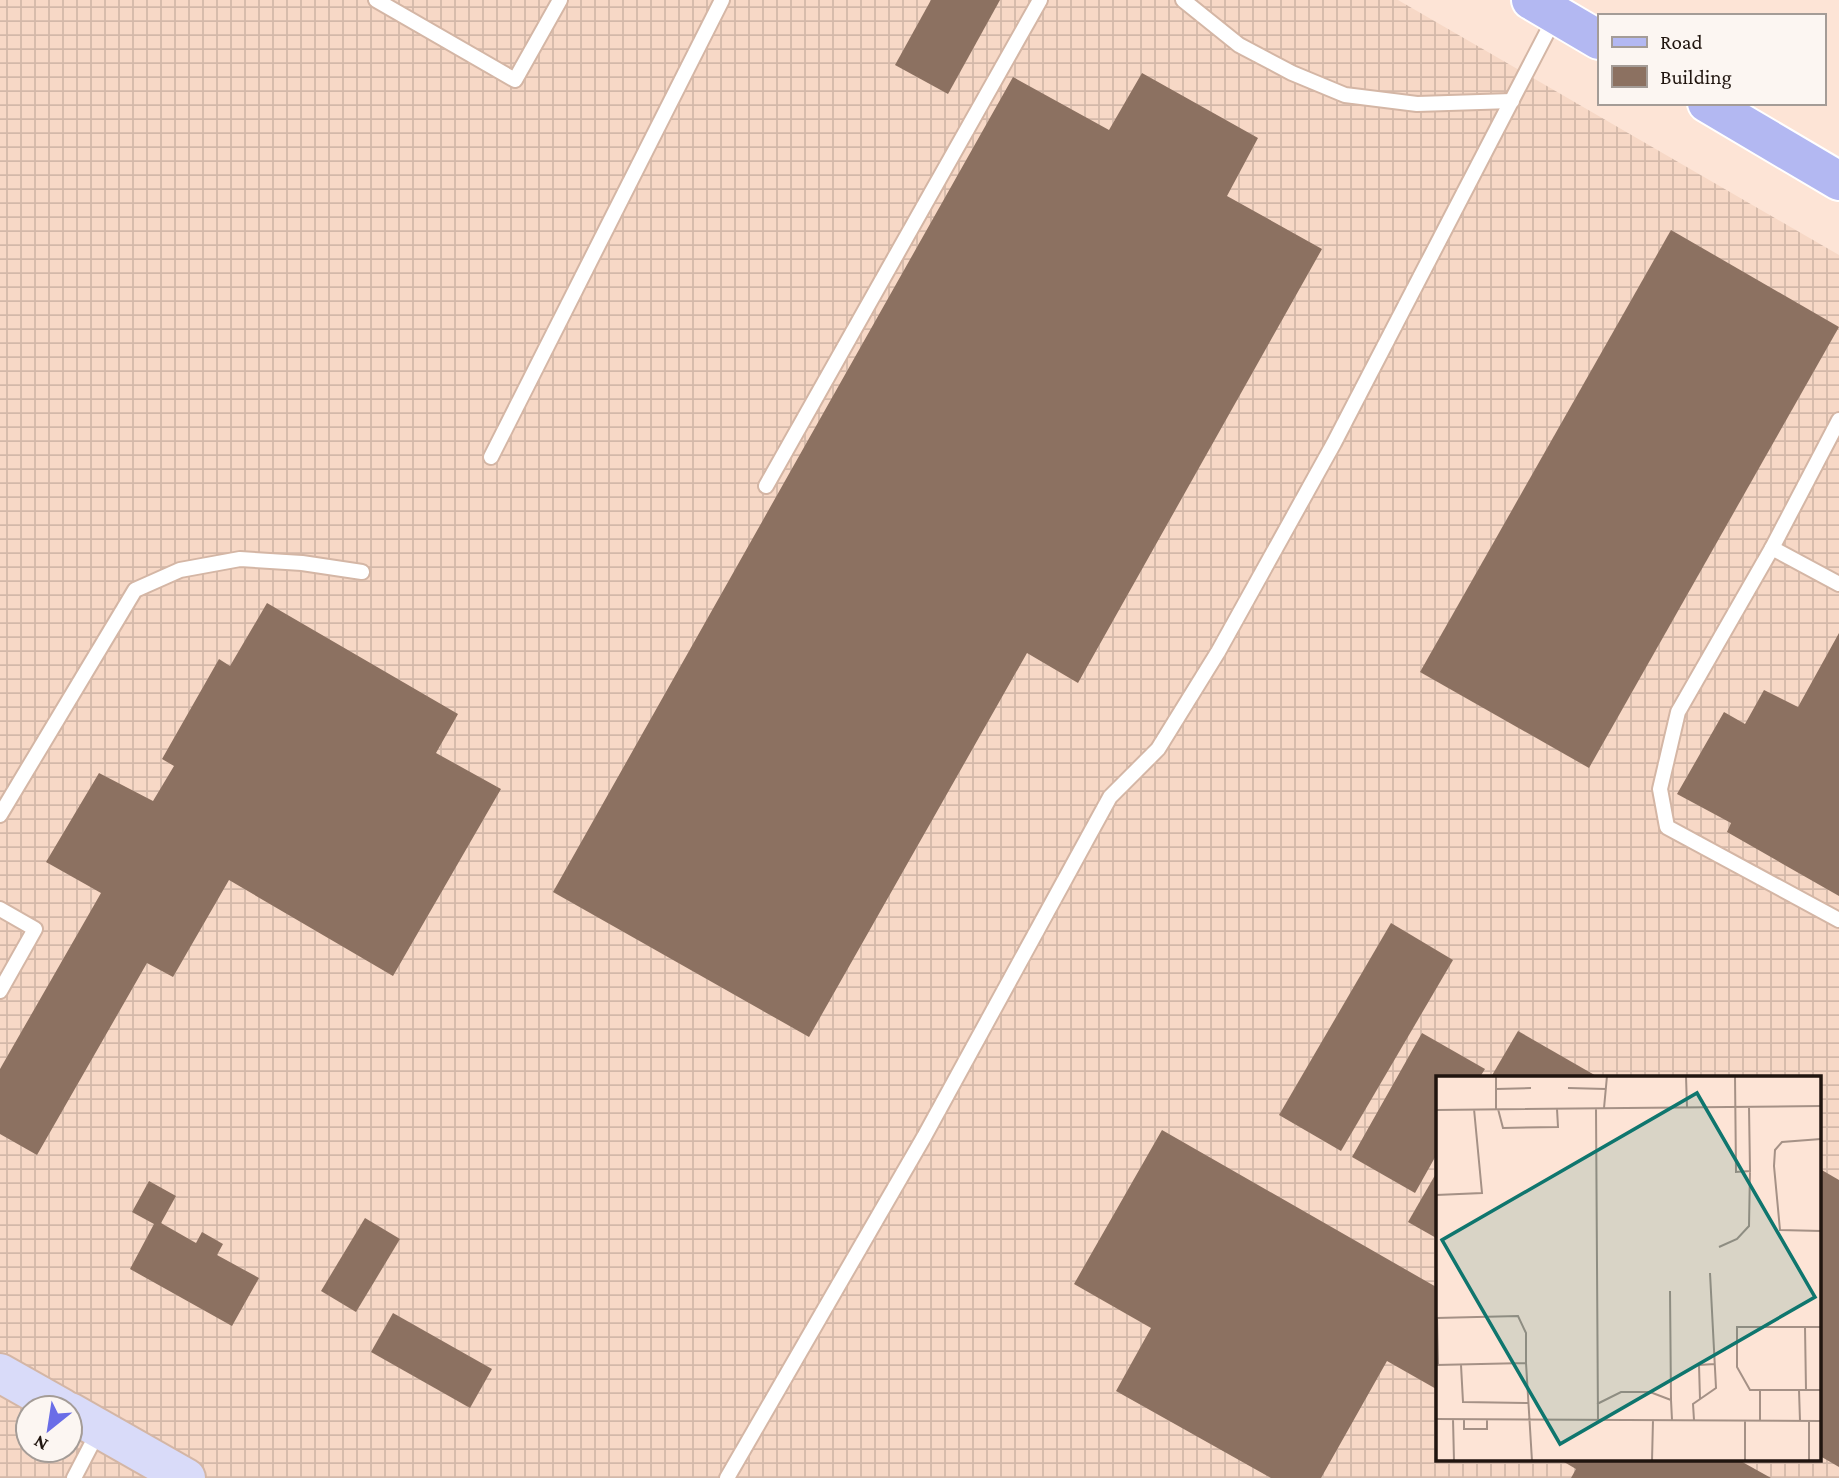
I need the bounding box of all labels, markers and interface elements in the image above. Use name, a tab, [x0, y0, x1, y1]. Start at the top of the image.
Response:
legend	[1598, 14, 1825, 105]
text: Road	[1660, 30, 1703, 54]
text: Building	[1660, 65, 1732, 89]
inset map	[1436, 1076, 1822, 1460]
north arrow	[14, 1394, 84, 1464]
text: N	[30, 1431, 52, 1456]

